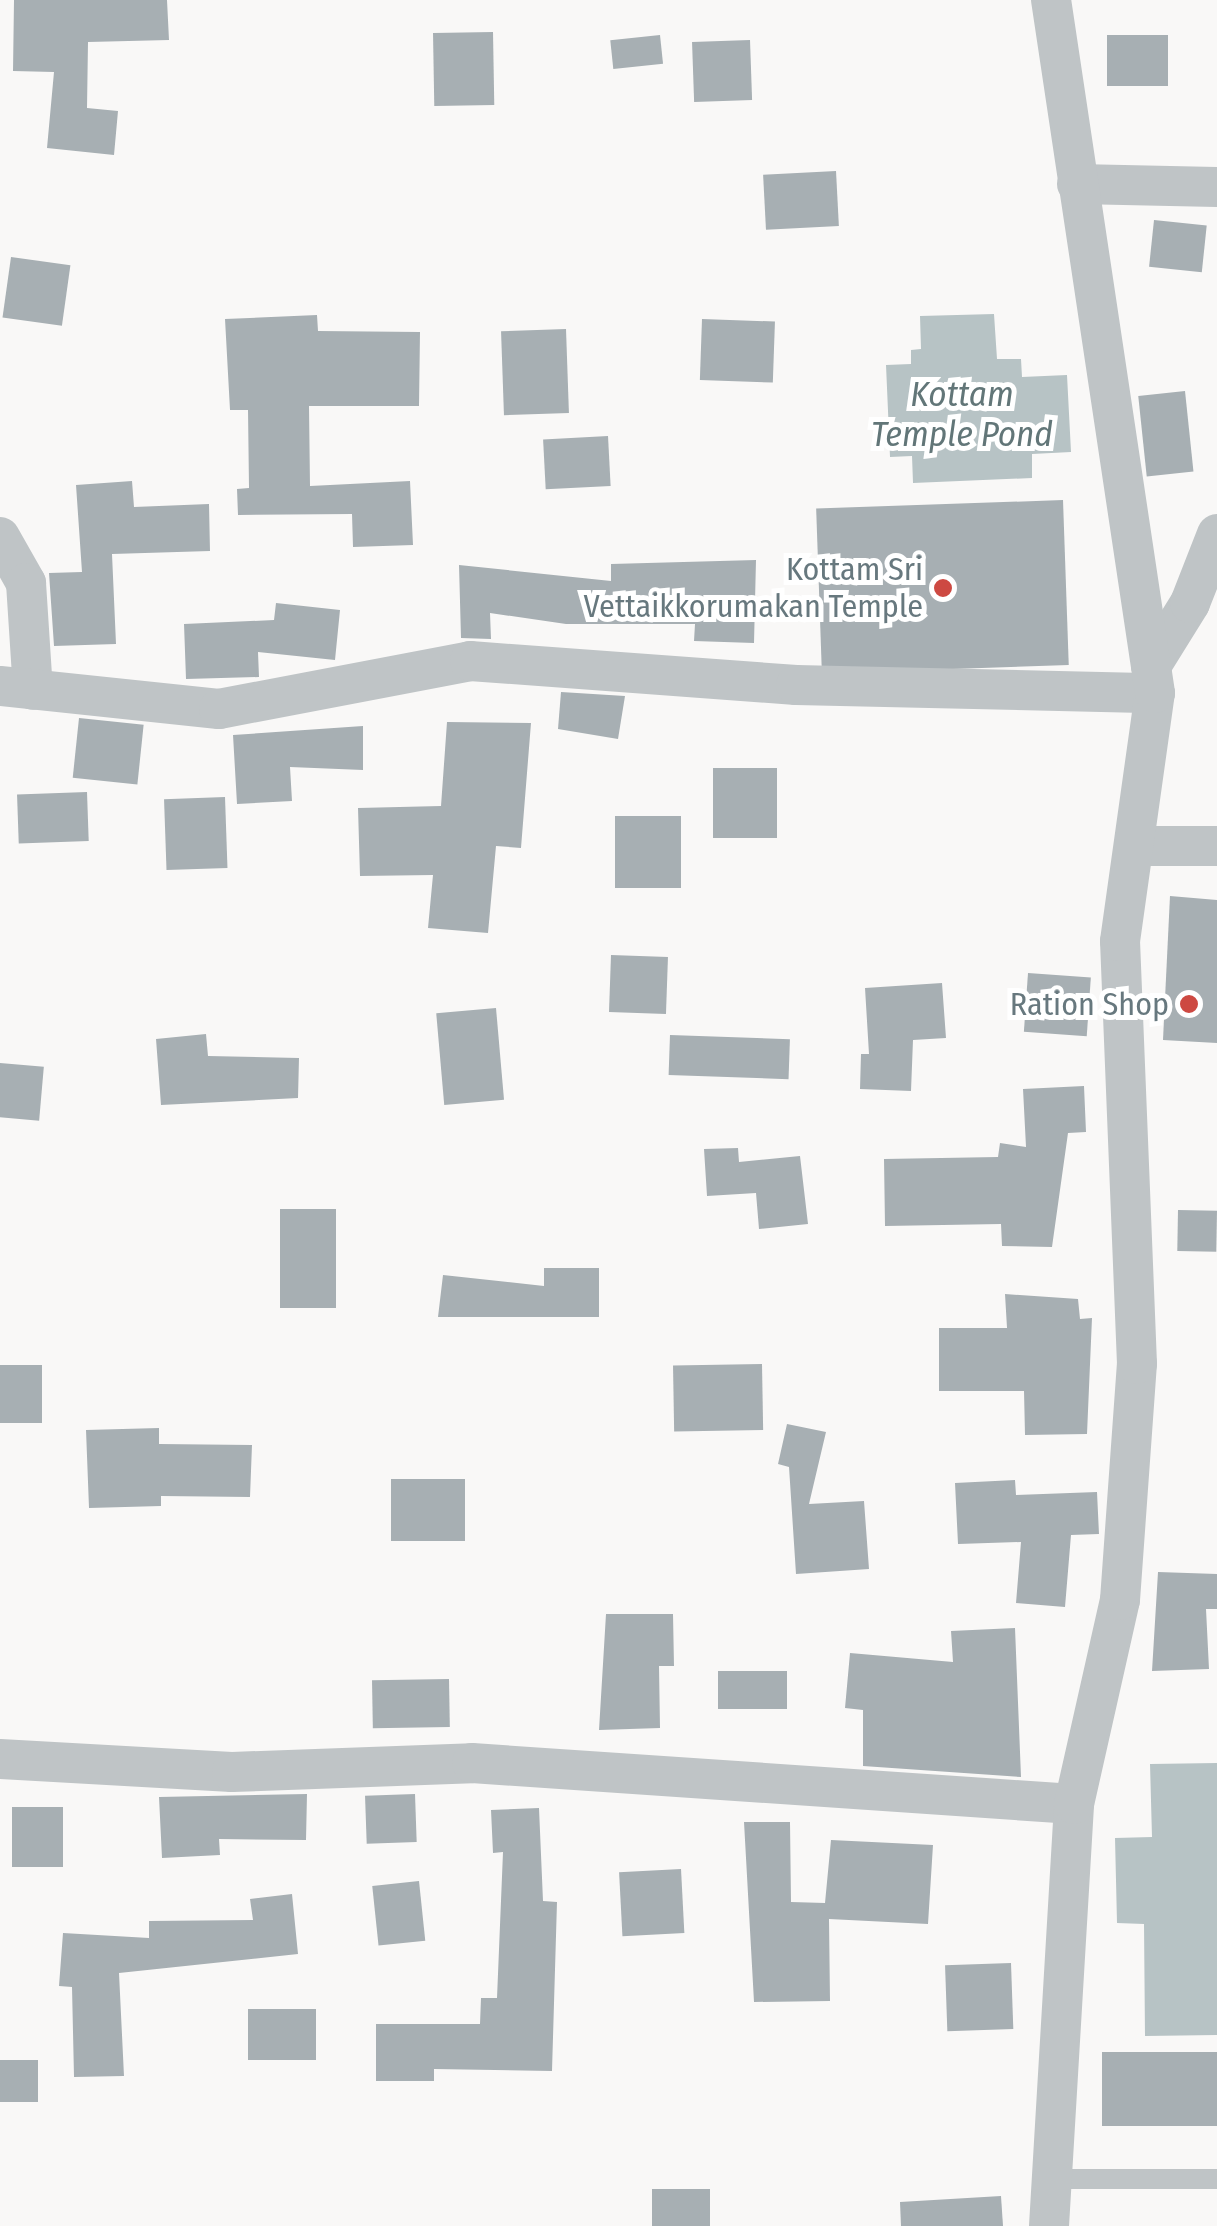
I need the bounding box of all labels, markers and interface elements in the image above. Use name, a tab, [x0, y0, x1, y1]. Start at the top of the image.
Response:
water label: Kottam Temple Pond	[871, 373, 1053, 455]
place label: Kottam Sri Vettaikkorumakan Temple	[584, 551, 923, 626]
marker: Kottam Sri Vettaikkorumakan Temple	[932, 577, 954, 599]
place label: Ration Shop	[1010, 985, 1169, 1023]
marker: Ration Shop	[1178, 993, 1200, 1015]

